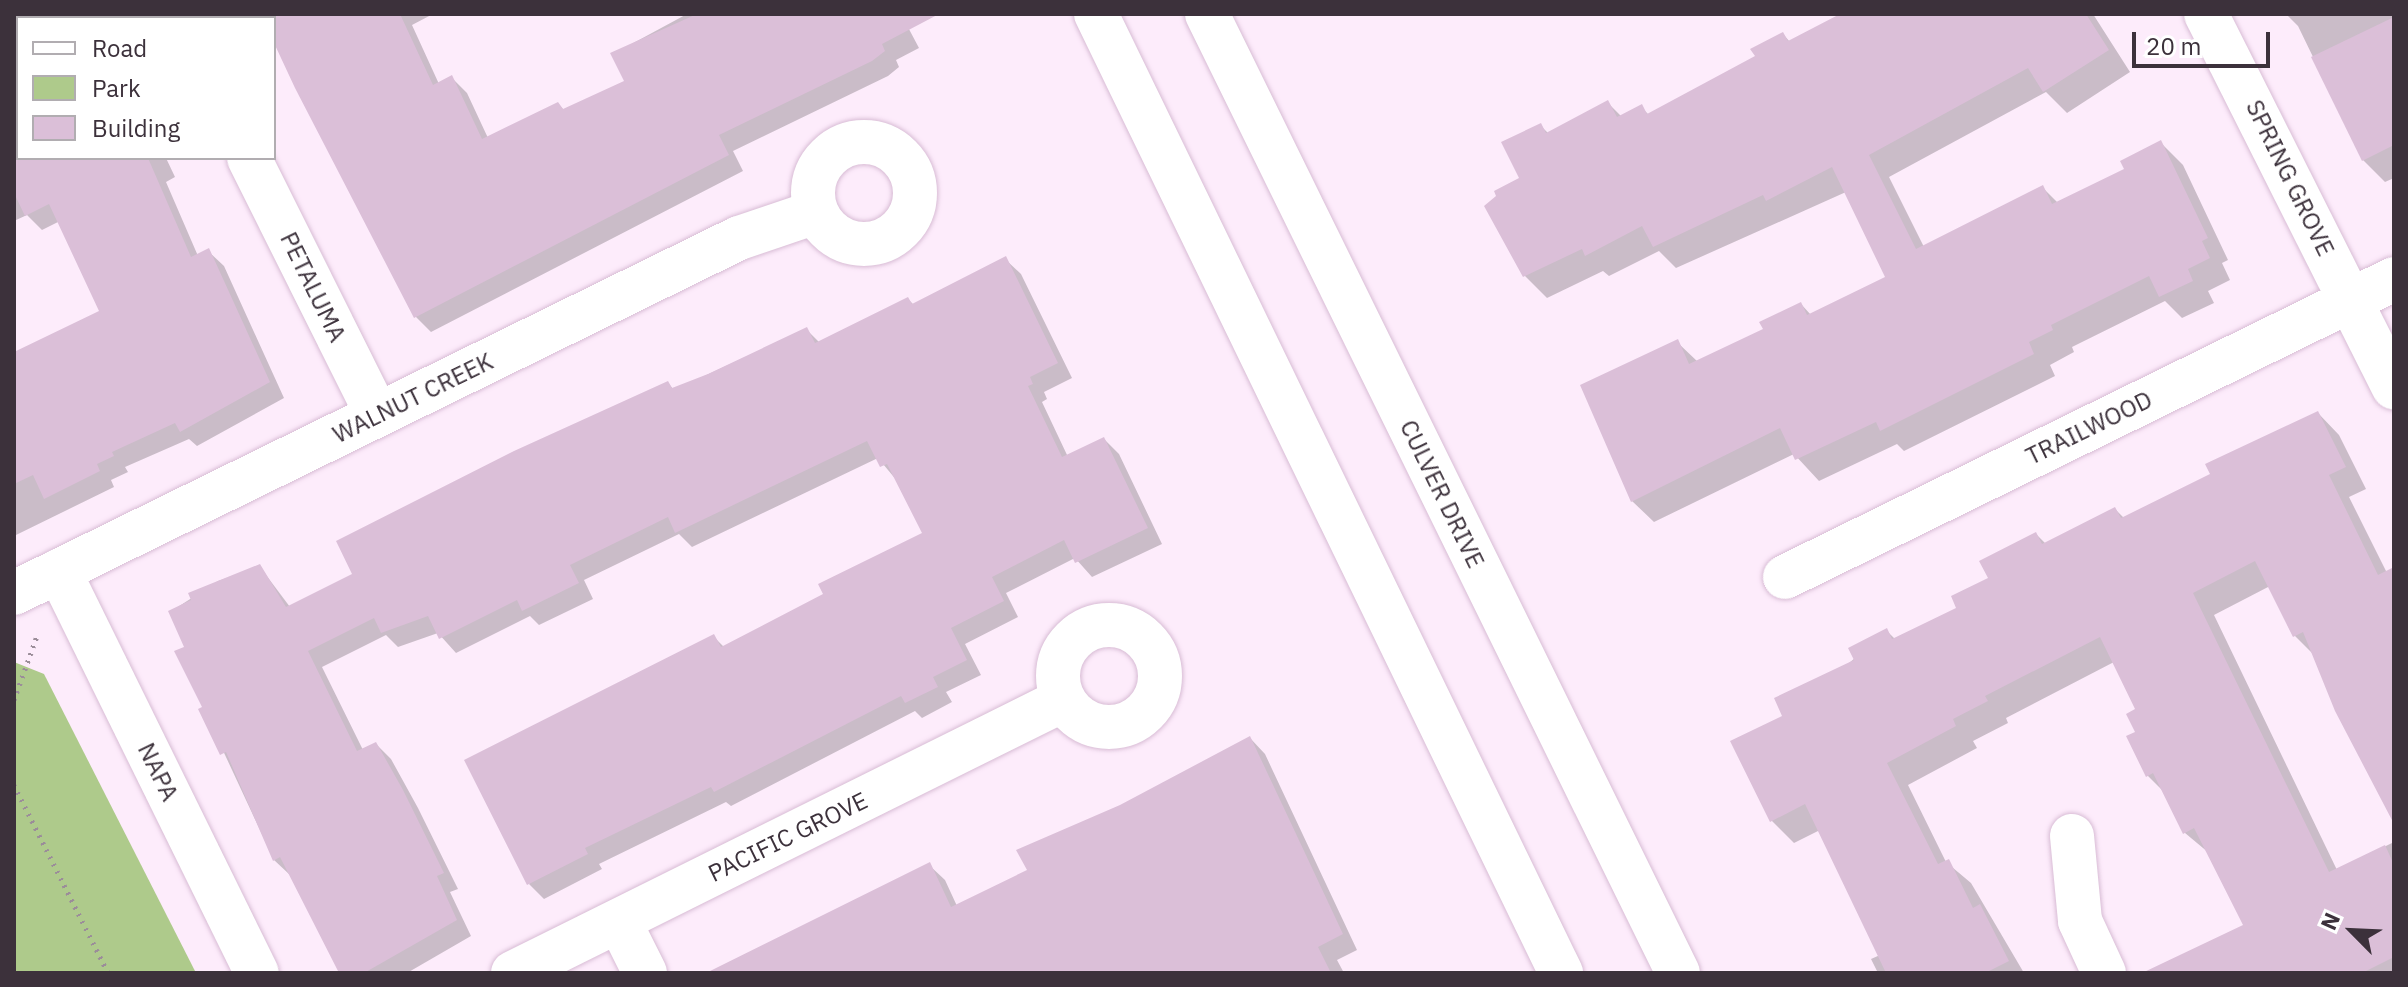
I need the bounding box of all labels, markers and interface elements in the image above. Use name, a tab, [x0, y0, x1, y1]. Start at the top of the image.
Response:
legend	[16, 16, 276, 160]
scale bar	[2136, 16, 2274, 66]
text: 20 m	[2146, 30, 2201, 62]
text: Road	[92, 32, 147, 64]
text: Park	[92, 72, 141, 104]
street label: SPRING GROVE	[2240, 95, 2340, 261]
text: Building	[92, 112, 180, 144]
street label: PETALUMA	[274, 227, 352, 347]
street label: WALNUT CREEK	[328, 347, 498, 449]
street label: TRAILWOOD	[2021, 385, 2157, 471]
street label: CULVER DRIVE	[1394, 415, 1490, 573]
street label: NAPA	[132, 738, 184, 806]
street label: PACIFIC GROVE	[704, 786, 872, 888]
north arrow	[2312, 891, 2392, 971]
text: N	[2313, 908, 2346, 934]

